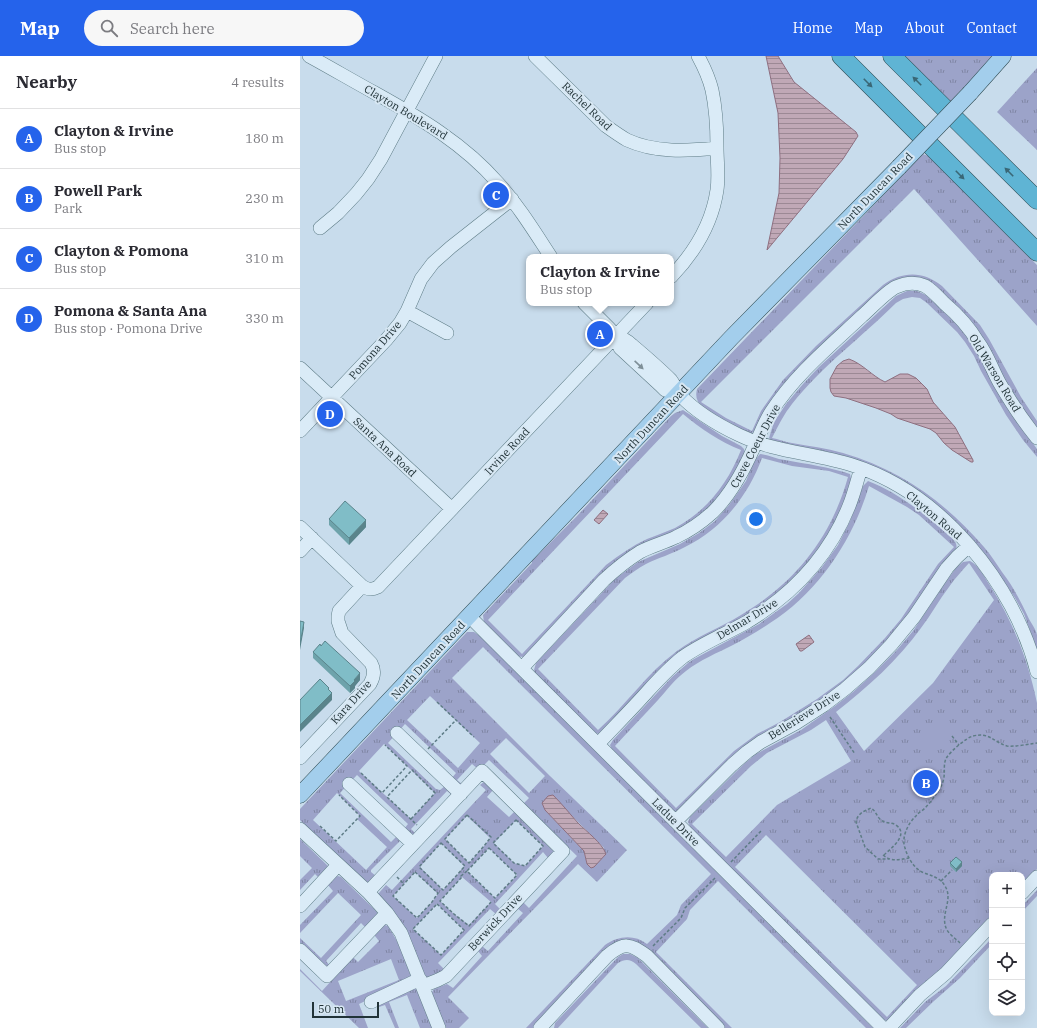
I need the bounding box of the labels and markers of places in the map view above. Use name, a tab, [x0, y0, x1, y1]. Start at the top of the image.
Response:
pin: C	[483, 180, 509, 210]
pin: A	[587, 319, 613, 349]
pin: D	[317, 399, 343, 429]
pin: B	[913, 768, 939, 798]

